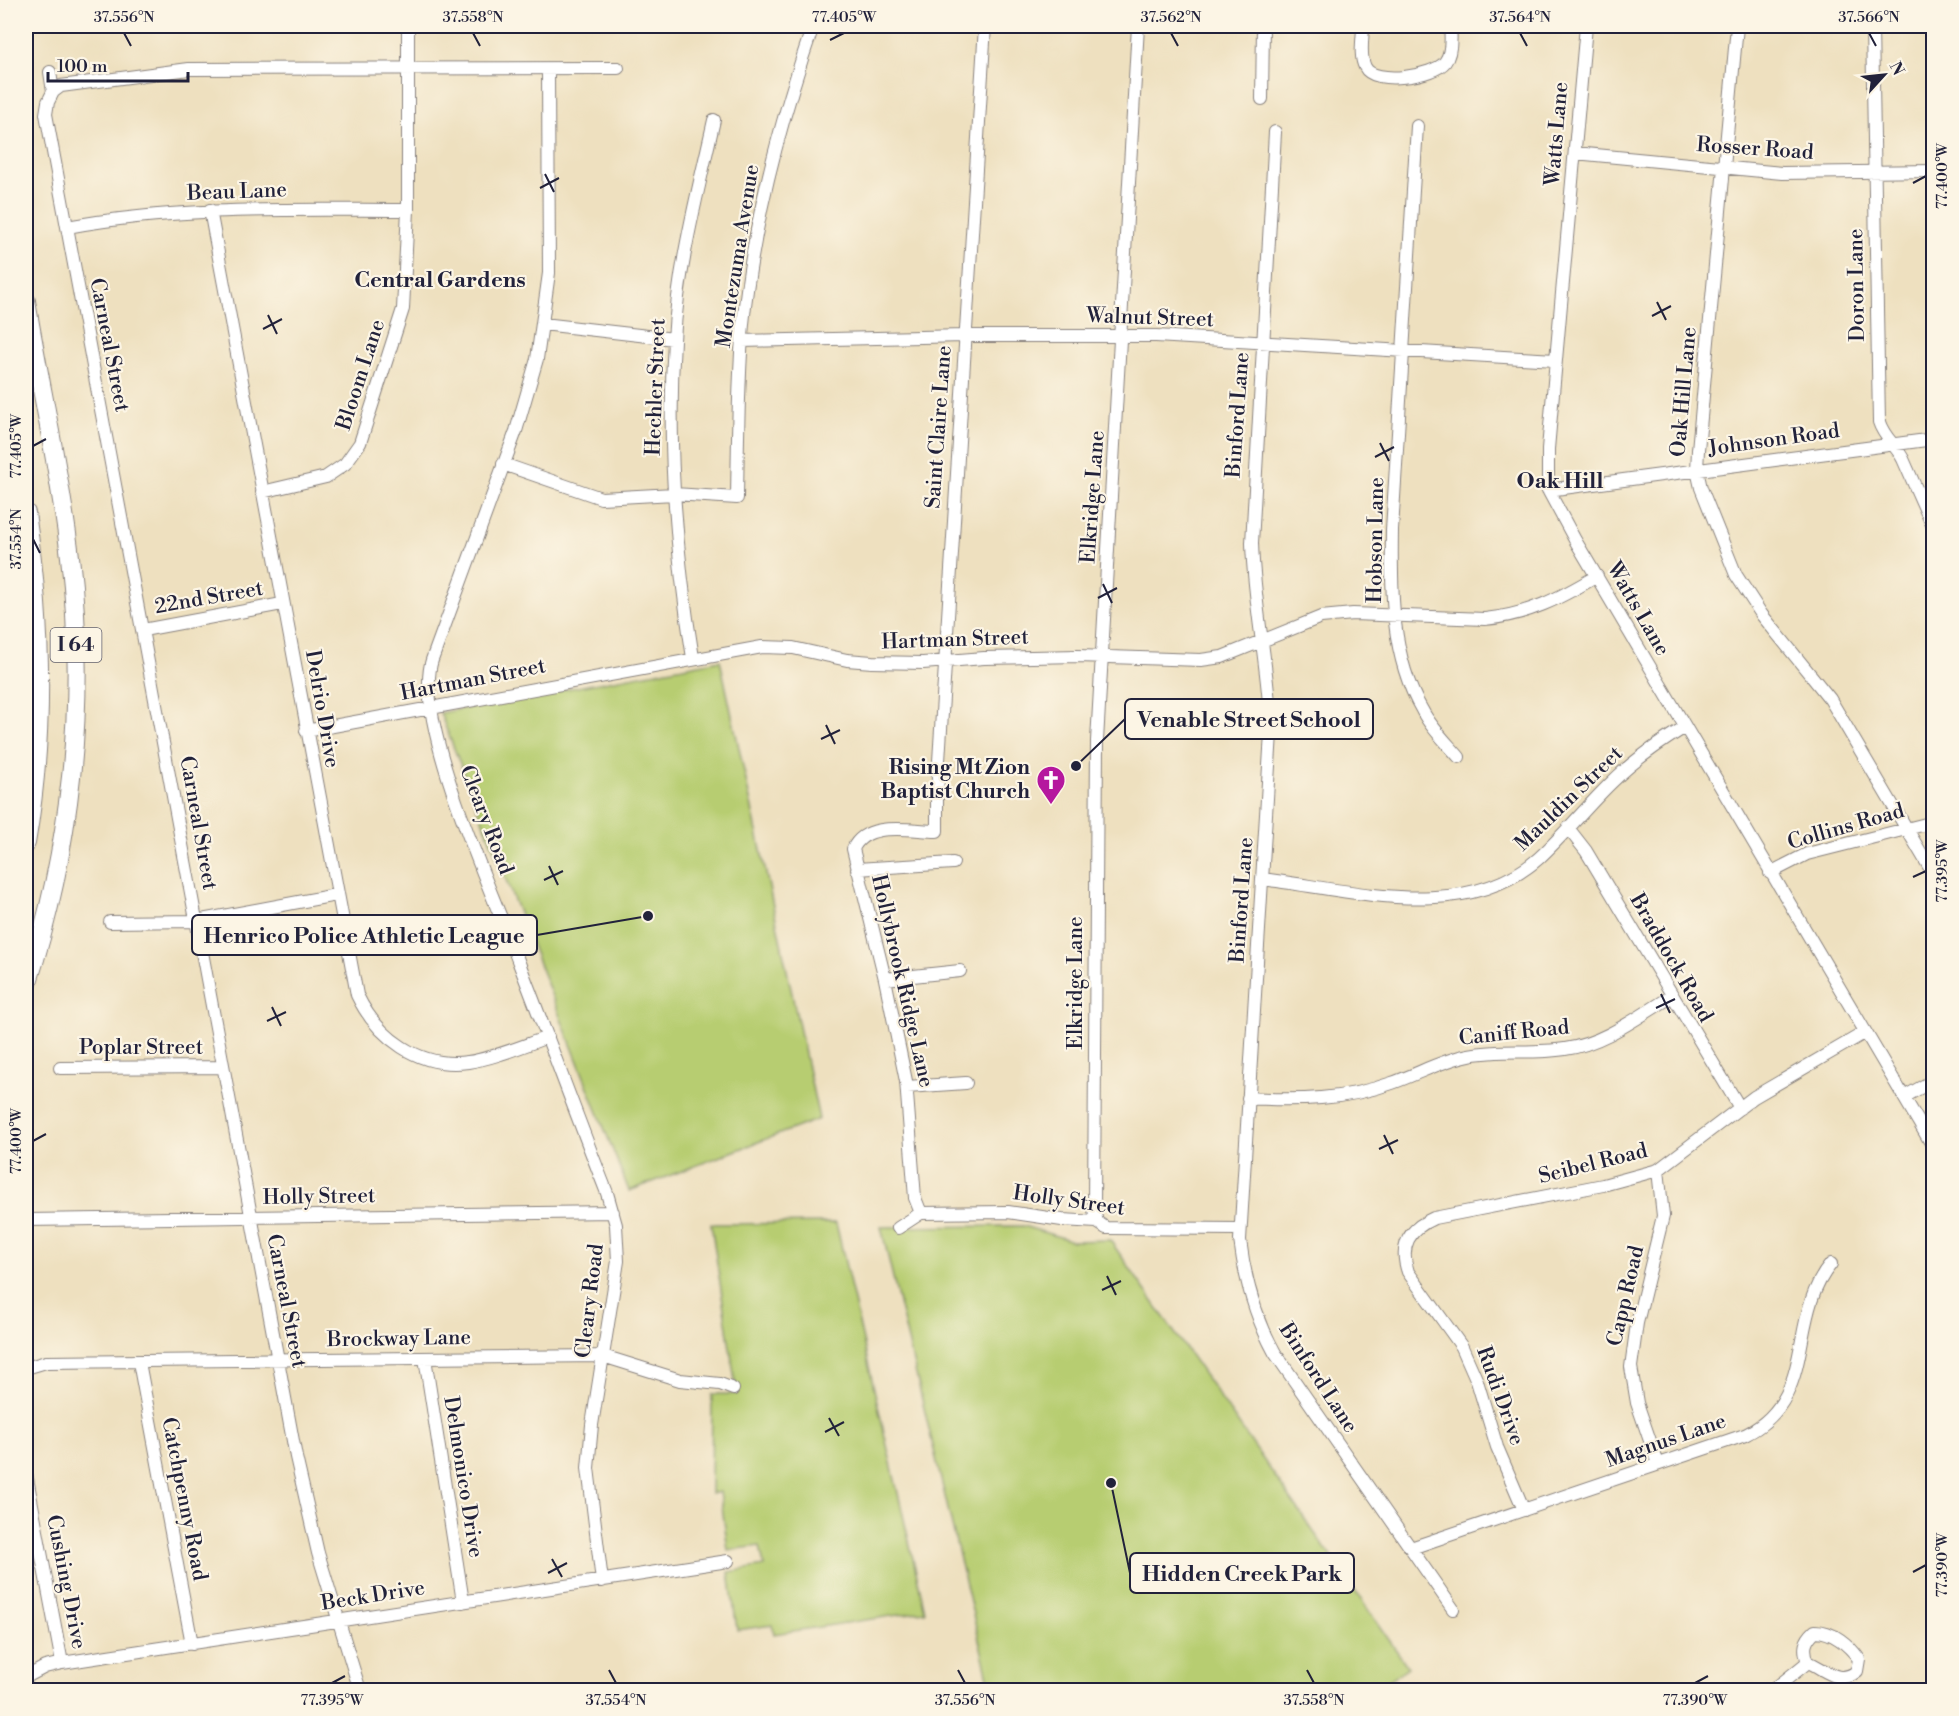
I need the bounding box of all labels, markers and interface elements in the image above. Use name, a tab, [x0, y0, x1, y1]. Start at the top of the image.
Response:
text: 37.556°N	[94, 8, 154, 27]
text: 37.558°N	[443, 8, 503, 27]
text: 77.405°W	[812, 8, 877, 27]
text: 37.562°N	[1140, 8, 1202, 27]
text: 37.564°N	[1489, 8, 1551, 27]
text: 37.566°N	[1838, 8, 1900, 27]
scale bar	[48, 45, 188, 83]
north arrow	[1854, 45, 1914, 105]
text: 100 m	[57, 55, 108, 78]
text: N	[1885, 58, 1908, 79]
street label: Watts Lane	[1539, 81, 1574, 188]
street label: Rosser Road	[1696, 132, 1814, 166]
text: 77.400°W	[1933, 143, 1952, 209]
street label: Montezuma Avenue	[711, 162, 765, 350]
street label: Beau Lane	[186, 177, 287, 207]
street label: Doron Lane	[1843, 228, 1871, 342]
district label: Central Gardens	[354, 267, 526, 294]
street label: Carneal Street	[83, 276, 135, 415]
street label: Walnut Street	[1085, 303, 1215, 333]
street label: Bloom Lane	[331, 316, 391, 435]
street label: Hechler Street	[641, 317, 671, 456]
street label: Oak Hill Lane	[1665, 326, 1703, 458]
street label: Saint Claire Lane	[920, 345, 958, 509]
street label: Binford Lane	[1221, 351, 1255, 480]
text: 77.405°W	[7, 413, 26, 478]
street label: Johnson Road	[1706, 418, 1841, 462]
street label: Elkridge Lane	[1075, 430, 1111, 564]
district label: Oak Hill	[1517, 468, 1603, 495]
street label: Hobson Lane	[1362, 477, 1390, 603]
text: 37.554°N	[7, 509, 26, 569]
street label: Watts Lane	[1600, 556, 1675, 661]
street label: 22nd Street	[153, 576, 266, 620]
street label: Hartman Street	[881, 624, 1030, 656]
road number: I 64	[50, 628, 101, 662]
street label: Delrio Drive	[299, 648, 345, 770]
street label: Hartman Street	[398, 653, 548, 707]
callout: Venable Street School	[1125, 699, 1373, 739]
text: Venable Street School	[1136, 707, 1361, 734]
street label: Mauldin Street	[1510, 741, 1629, 857]
street label: Carneal Street	[173, 754, 223, 893]
place label: Rising Mt Zion Baptist Church	[881, 755, 1030, 805]
street label: Cleary Road	[453, 762, 519, 878]
church icon: Rising Mt Zion Baptist Church	[1035, 764, 1067, 806]
street label: Collins Road	[1785, 798, 1907, 856]
street label: Binford Lane	[1225, 836, 1259, 965]
text: 77.395°W	[1933, 839, 1952, 902]
street label: Hollybrook Ridge Lane	[865, 872, 939, 1090]
street label: Braddock Road	[1623, 888, 1718, 1027]
callout: Henrico Police Athletic League	[192, 915, 537, 955]
street label: Elkridge Lane	[1063, 916, 1089, 1050]
text: Henrico Police Athletic League	[204, 923, 525, 950]
street label: Caniff Road	[1457, 1014, 1571, 1052]
street label: Poplar Street	[79, 1035, 204, 1061]
text: 77.400°W	[7, 1108, 26, 1174]
street label: Seibel Road	[1536, 1138, 1650, 1190]
street label: Holly Street	[1011, 1180, 1127, 1222]
street label: Holly Street	[262, 1183, 376, 1211]
street label: Carneal Street	[260, 1232, 312, 1371]
street label: Cleary Road	[570, 1242, 610, 1360]
street label: Capp Road	[1602, 1243, 1650, 1349]
street label: Binford Lane	[1272, 1317, 1363, 1438]
street label: Brockway Lane	[326, 1325, 471, 1353]
street label: Rudi Drive	[1470, 1343, 1530, 1449]
street label: Delmonico Drive	[437, 1394, 489, 1560]
street label: Magnus Lane	[1602, 1408, 1730, 1474]
street label: Catchpenny Road	[155, 1415, 213, 1583]
street label: Cushing Drive	[40, 1513, 92, 1651]
text: 77.390°W	[1933, 1532, 1952, 1597]
callout: Hidden Creek Park	[1130, 1553, 1354, 1593]
text: Hidden Creek Park	[1142, 1561, 1342, 1588]
street label: Beck Drive	[318, 1575, 427, 1617]
text: 77.395°W	[301, 1691, 364, 1710]
text: 37.554°N	[586, 1691, 646, 1710]
text: 37.556°N	[935, 1691, 995, 1710]
text: 37.558°N	[1284, 1691, 1344, 1710]
text: 77.390°W	[1663, 1691, 1728, 1710]

